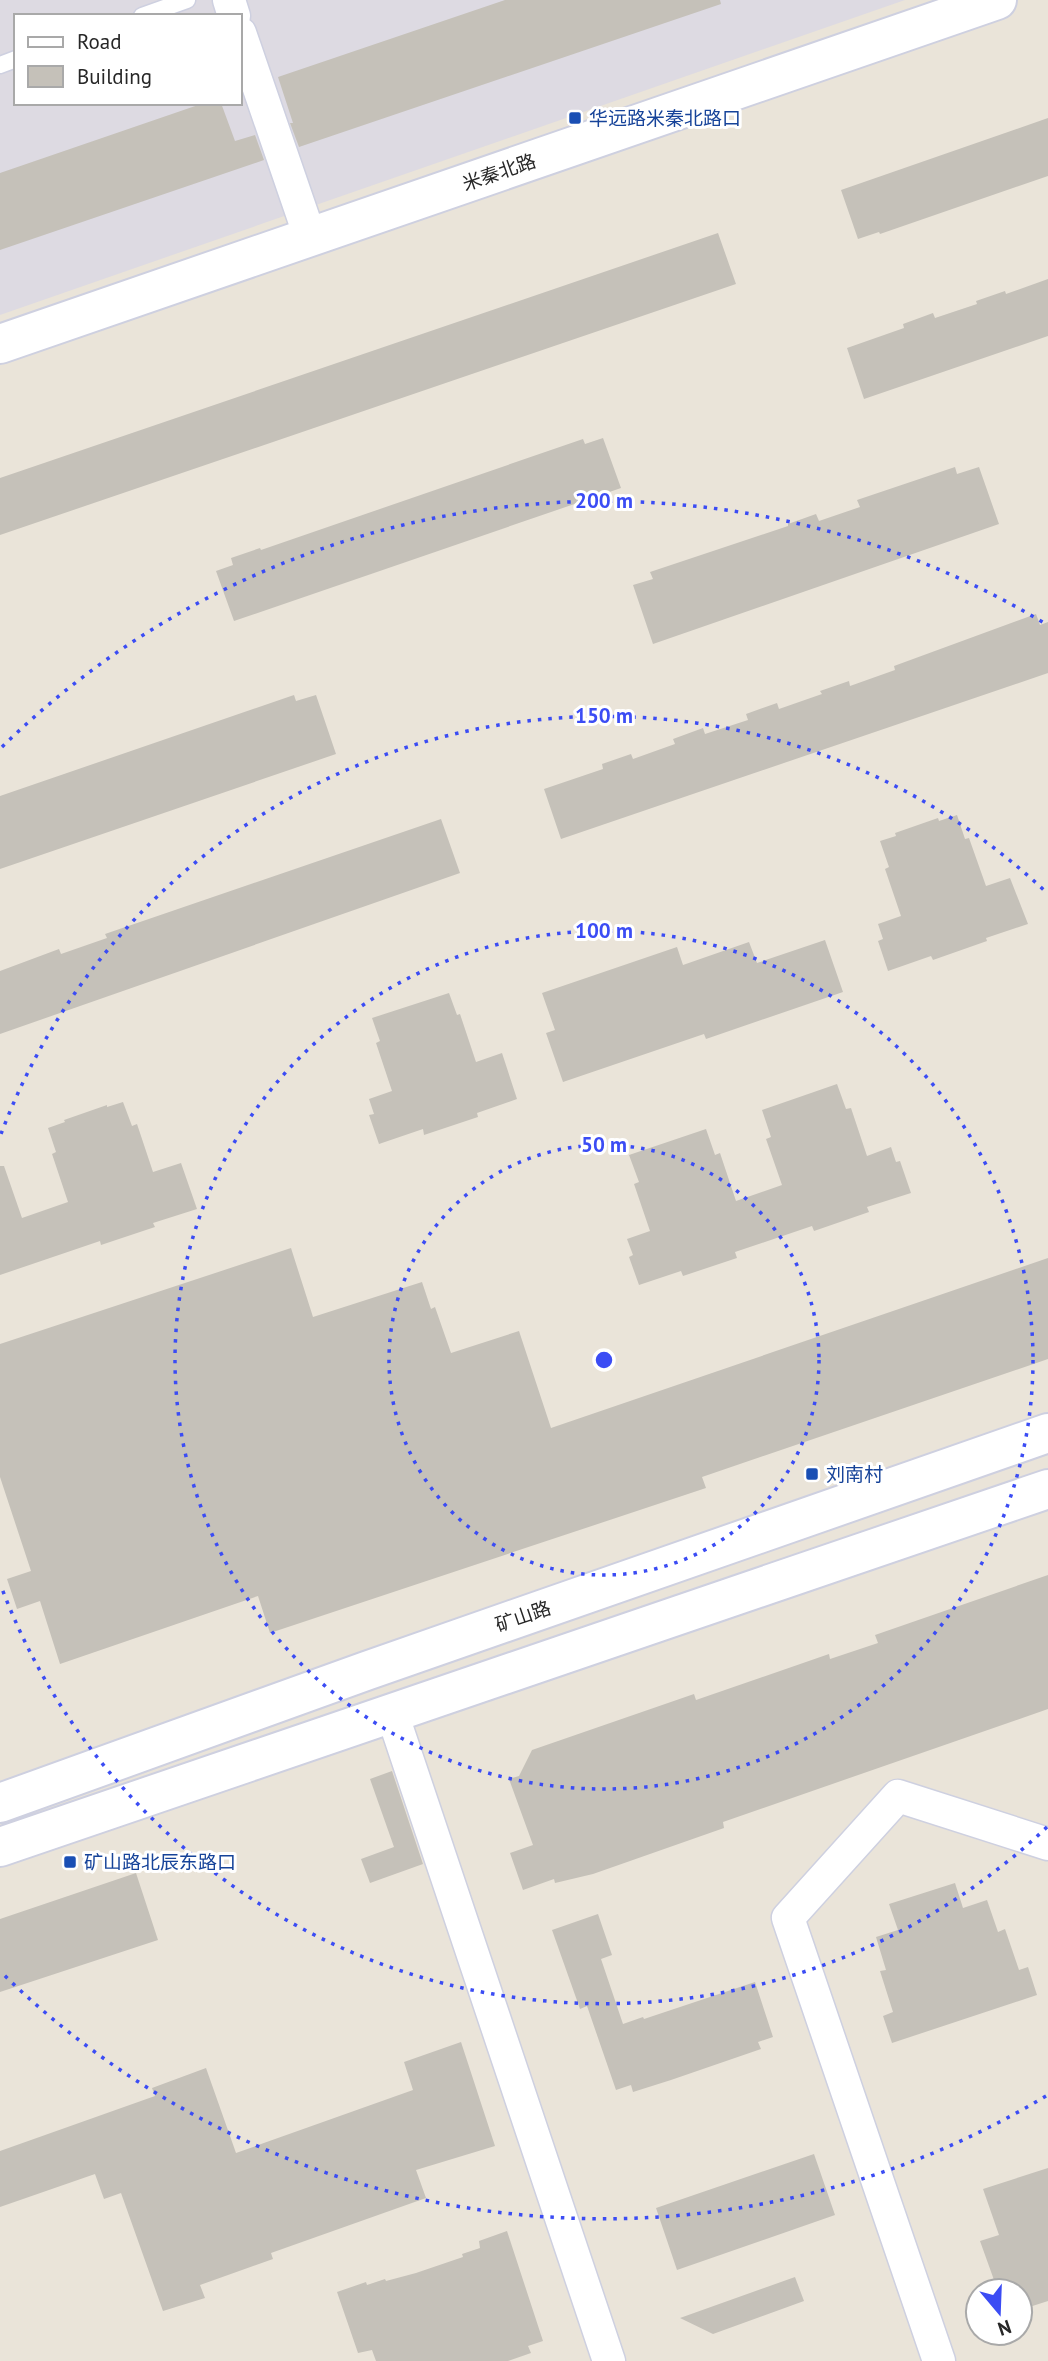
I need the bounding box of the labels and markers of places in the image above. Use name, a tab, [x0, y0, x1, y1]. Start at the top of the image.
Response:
place label: 华远路米秦北路口	[589, 106, 741, 130]
marker: 华远路米秦北路口	[567, 110, 583, 126]
centre of rings	[592, 1348, 616, 1372]
place label: 刘南村	[826, 1462, 883, 1486]
marker: 刘南村	[804, 1466, 820, 1482]
place label: 矿山路北辰东路口	[84, 1850, 236, 1874]
marker: 矿山路北辰东路口	[62, 1854, 78, 1870]

